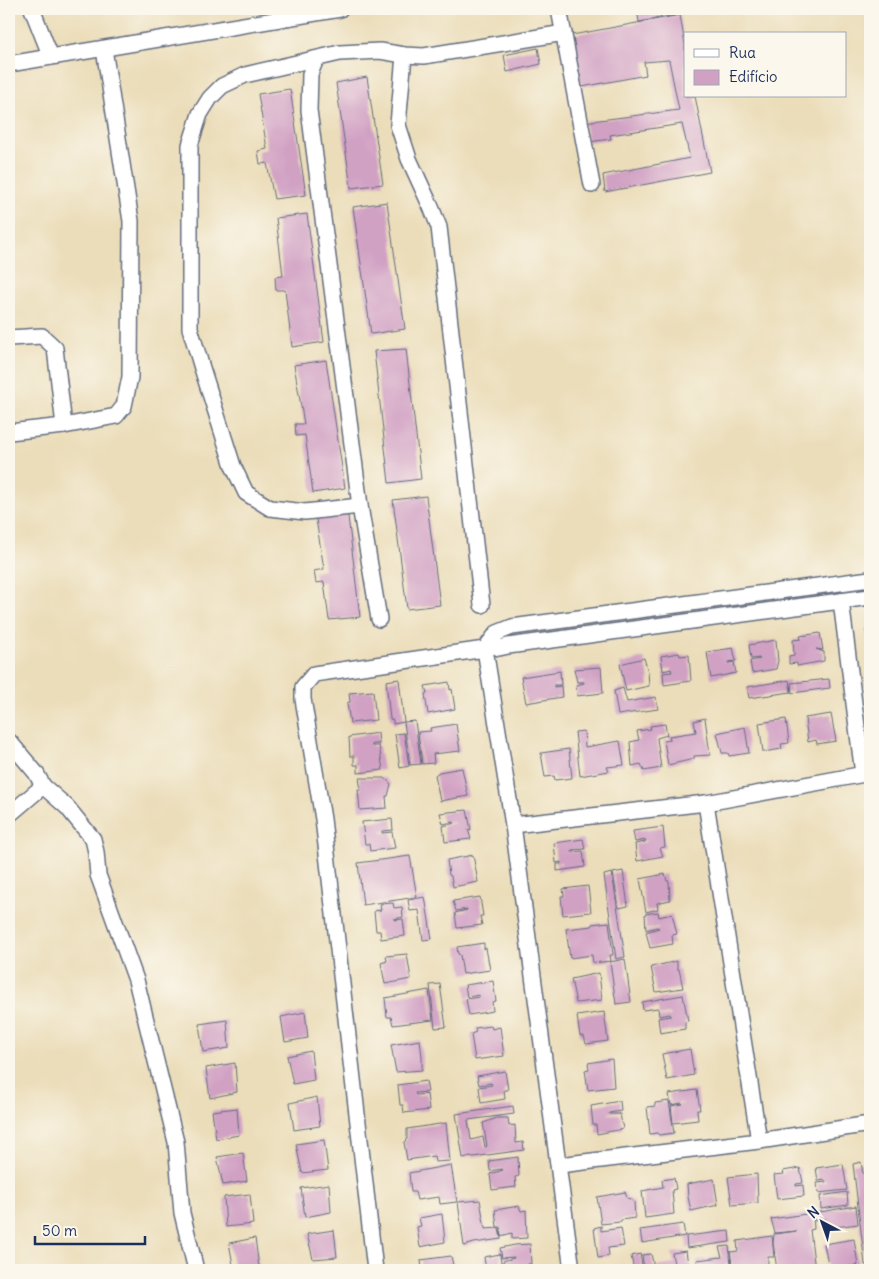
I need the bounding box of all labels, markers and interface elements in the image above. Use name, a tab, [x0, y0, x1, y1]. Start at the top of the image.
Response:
legend	[684, 32, 846, 98]
text: Rua	[729, 43, 756, 62]
text: Edifício	[729, 67, 777, 86]
north arrow	[796, 1196, 846, 1246]
text: N	[804, 1202, 823, 1222]
scale bar	[35, 1214, 145, 1246]
text: 50 m	[42, 1221, 77, 1240]

